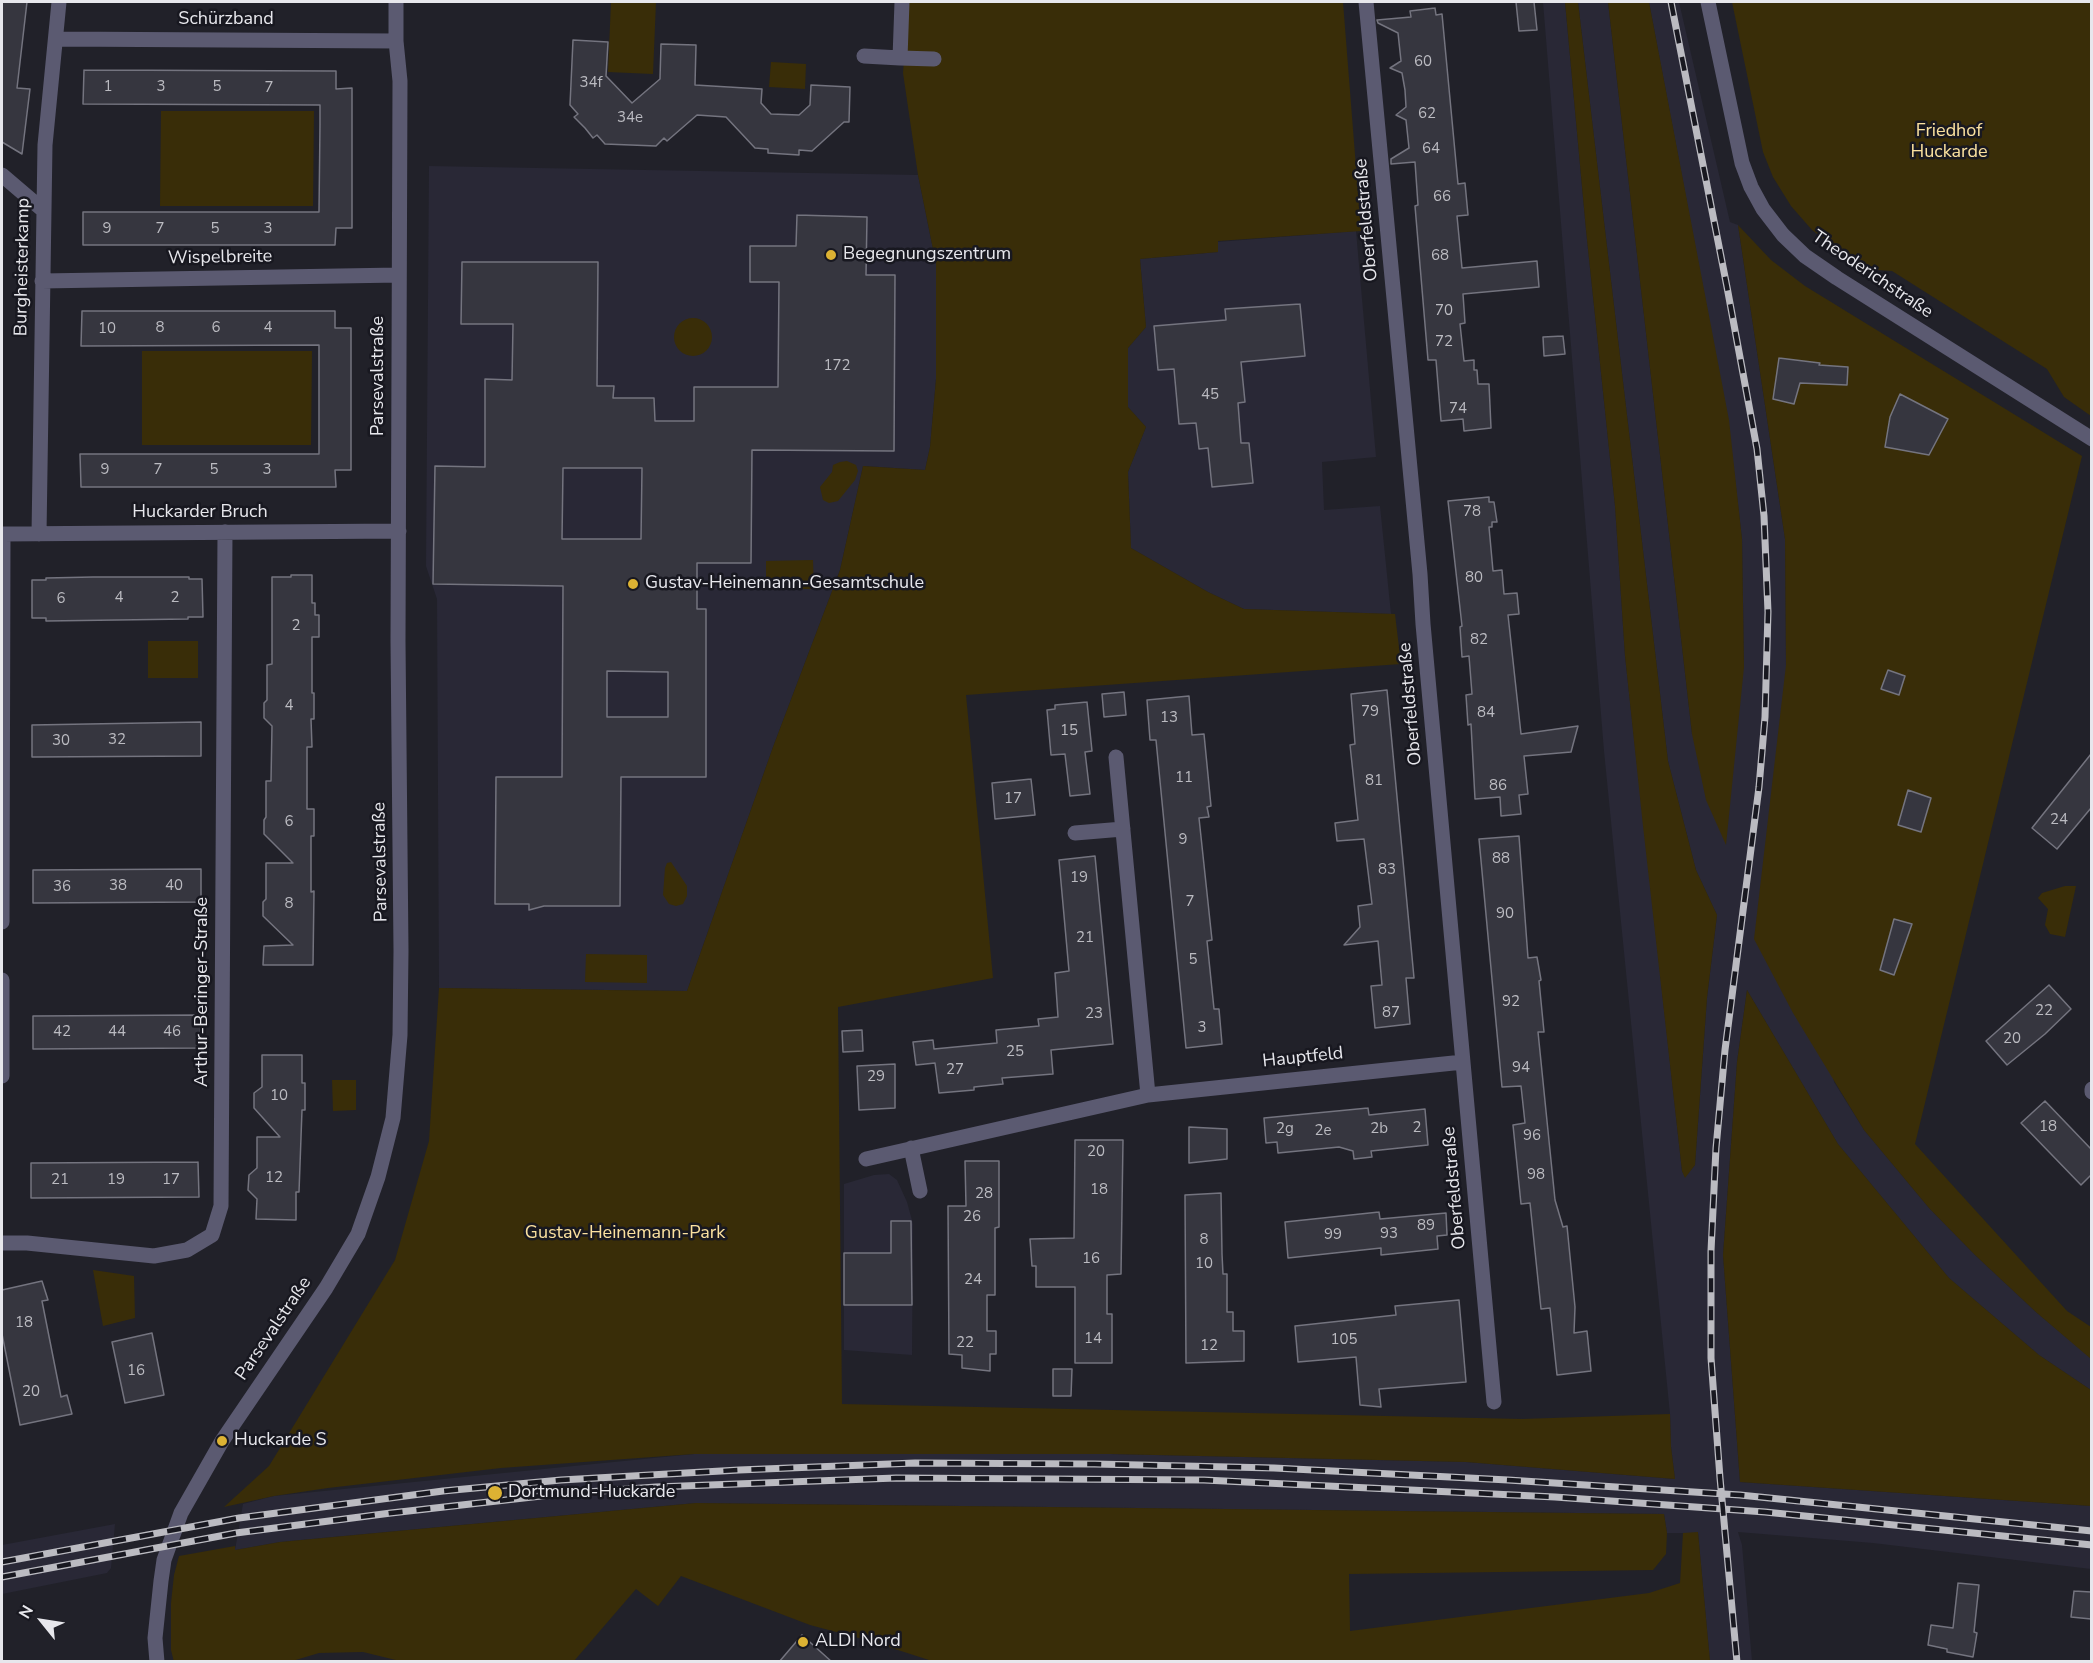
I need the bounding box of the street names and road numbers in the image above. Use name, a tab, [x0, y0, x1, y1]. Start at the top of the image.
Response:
street label: Schürzband	[178, 9, 274, 31]
street label: Oberfeldstraße	[1351, 158, 1383, 282]
street label: Burgheisterkamp	[11, 198, 35, 336]
street label: Theoderichstraße	[1807, 227, 1937, 323]
street label: Wispelbreite	[168, 246, 272, 270]
street label: Parsevalstraße	[368, 316, 390, 436]
street label: Huckarder Bruch	[132, 502, 268, 524]
street label: Oberfeldstraße	[1395, 642, 1427, 766]
street label: Parsevalstraße	[369, 802, 393, 922]
street label: Arthur-Beringer-Straße	[192, 897, 214, 1087]
street label: Hauptfeld	[1262, 1043, 1344, 1073]
street label: Oberfeldstraße	[1439, 1126, 1471, 1250]
street label: Parsevalstraße	[231, 1273, 317, 1385]

